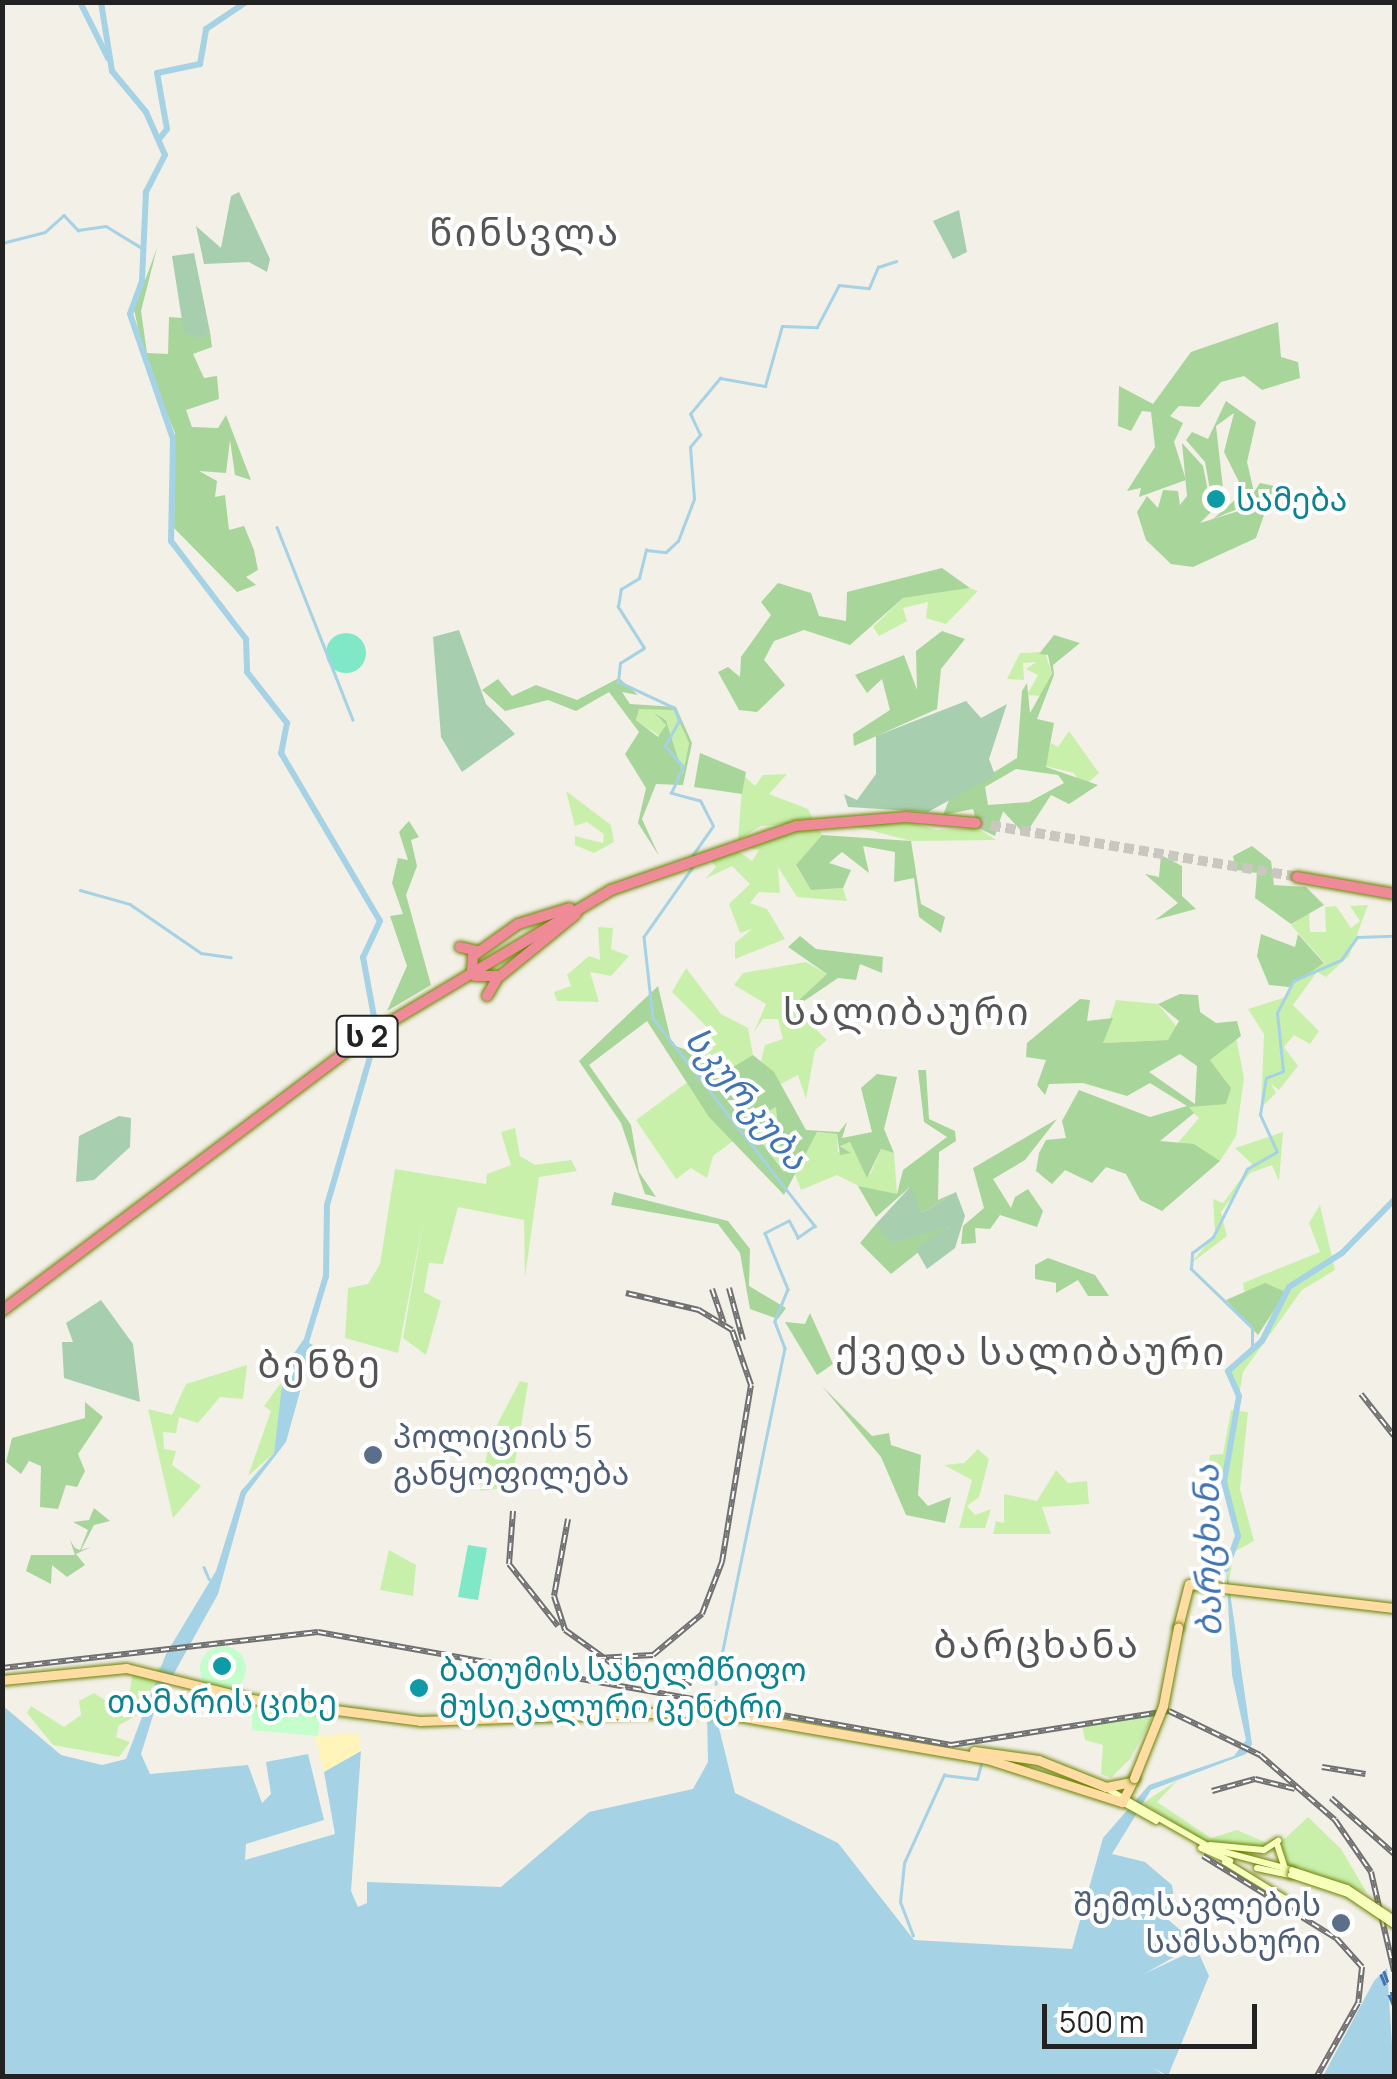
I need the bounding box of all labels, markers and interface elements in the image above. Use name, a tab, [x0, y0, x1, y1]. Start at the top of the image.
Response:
district label: წინსვლა	[429, 209, 621, 255]
place label: სამება	[1236, 480, 1347, 518]
marker: სამება	[1205, 488, 1227, 510]
district label: სალიბაური	[783, 988, 1031, 1034]
road number: ს 2	[334, 1011, 400, 1061]
water label: სკურკუბა	[677, 1018, 817, 1178]
district label: ქვედა სალიბაური	[835, 1328, 1227, 1374]
district label: ბენზე	[257, 1341, 383, 1387]
place label: პოლიციის 5 განყოფილება	[393, 1418, 629, 1493]
marker: პოლიციის 5 განყოფილება	[362, 1444, 384, 1466]
water label: ბარცხანა	[1185, 1465, 1229, 1637]
district label: ბარცხანა	[934, 1621, 1140, 1667]
place label: ბათუმის სახელმწიფო მუსიკალური ცენტრი	[439, 1651, 807, 1726]
marker: თამარის ციხე	[211, 1655, 233, 1677]
marker: ბათუმის სახელმწიფო მუსიკალური ცენტრი	[408, 1677, 430, 1699]
place label: თამარის ციხე	[107, 1682, 337, 1720]
place label: შემოსავლების სამსახური	[1073, 1886, 1321, 1961]
marker: შემოსავლების სამსახური	[1330, 1912, 1352, 1934]
scale bar	[1047, 1984, 1262, 2046]
text: 500 m	[1059, 2001, 1144, 2042]

